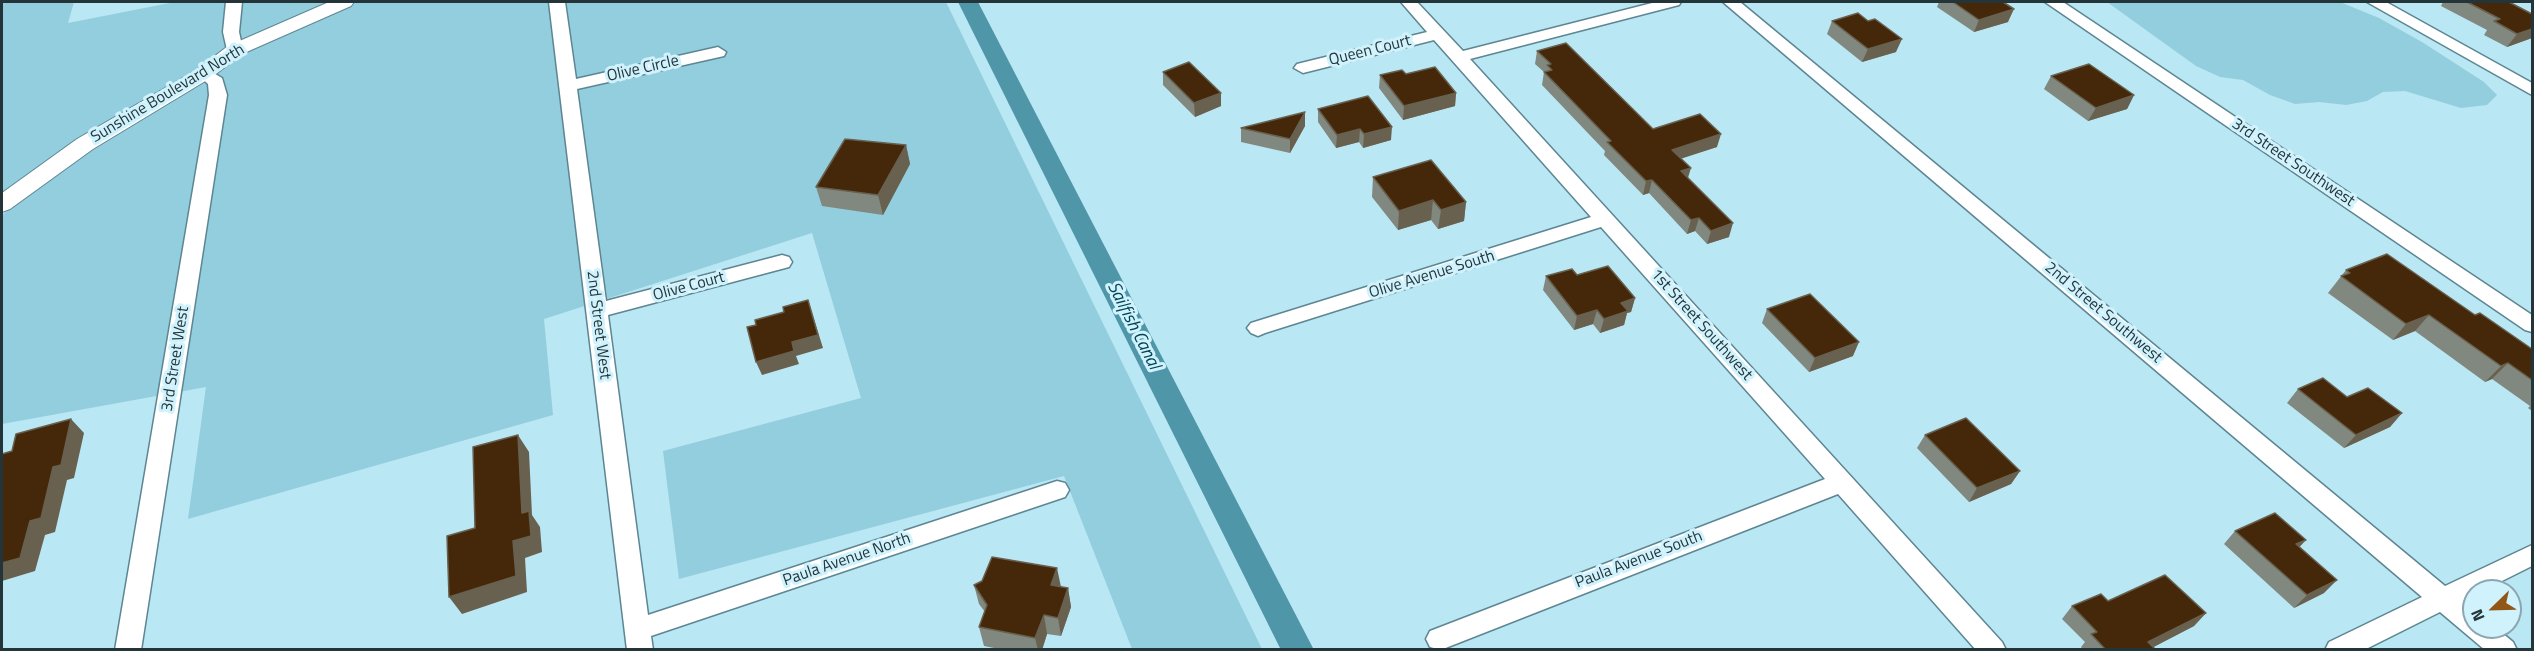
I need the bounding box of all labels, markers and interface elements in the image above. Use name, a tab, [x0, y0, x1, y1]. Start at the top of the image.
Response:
street label: Queen Court	[1327, 32, 1413, 70]
street label: Sunshine Boulevard North	[88, 41, 248, 147]
street label: Olive Circle	[605, 51, 681, 87]
street label: 3rd Street Southwest	[2228, 115, 2358, 211]
street label: Olive Avenue South	[1367, 247, 1497, 303]
street label: 2nd Street Southwest	[2040, 258, 2166, 368]
street label: 1st Street Southwest	[1646, 265, 1756, 385]
street label: Olive Court	[651, 268, 727, 306]
street label: 2nd Street West	[582, 270, 614, 380]
water label: Sailfish Canal	[1102, 279, 1164, 373]
street label: 3rd Street West	[158, 305, 194, 413]
street label: Paula Avenue South	[1573, 527, 1705, 593]
street label: Paula Avenue North	[781, 529, 913, 591]
north arrow	[2462, 579, 2522, 639]
text: N	[2464, 605, 2490, 625]

